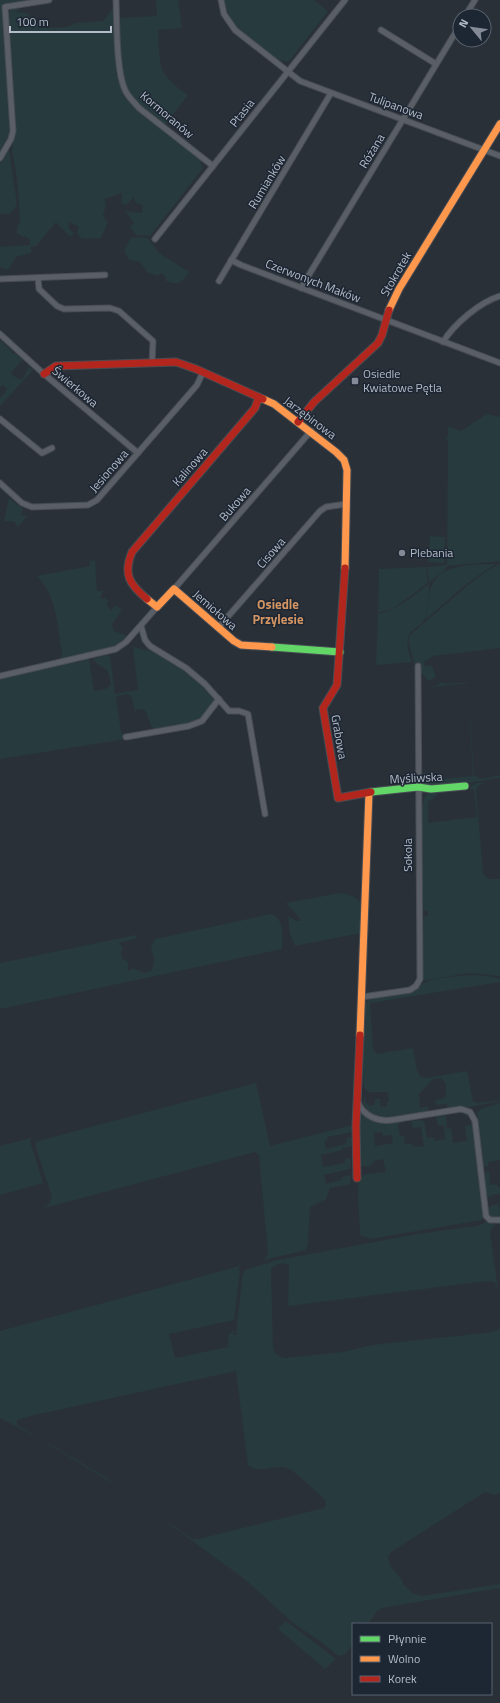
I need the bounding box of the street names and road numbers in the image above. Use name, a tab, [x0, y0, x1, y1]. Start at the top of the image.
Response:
street label: Kormoranów	[136, 86, 199, 143]
street label: Tulipanowa	[366, 87, 426, 124]
street label: Ptasia	[224, 94, 259, 131]
street label: Różana	[354, 130, 389, 172]
street label: Rumianków	[243, 151, 290, 212]
street label: Stokrotek	[375, 248, 416, 300]
street label: Czerwonych Maków	[263, 254, 364, 308]
street label: Świerkowa	[48, 362, 103, 412]
street label: Jarzębinowa	[280, 391, 341, 444]
street label: Kalinowa	[167, 443, 212, 490]
street label: Jesionowa	[84, 445, 133, 496]
street label: Bukowa	[214, 482, 255, 525]
street label: Cisowa	[252, 533, 290, 573]
street label: Jemiołowa	[189, 585, 242, 634]
street label: Grabowa	[326, 713, 353, 761]
street label: Myśliwska	[389, 767, 443, 788]
street label: Sokola	[398, 838, 417, 872]

